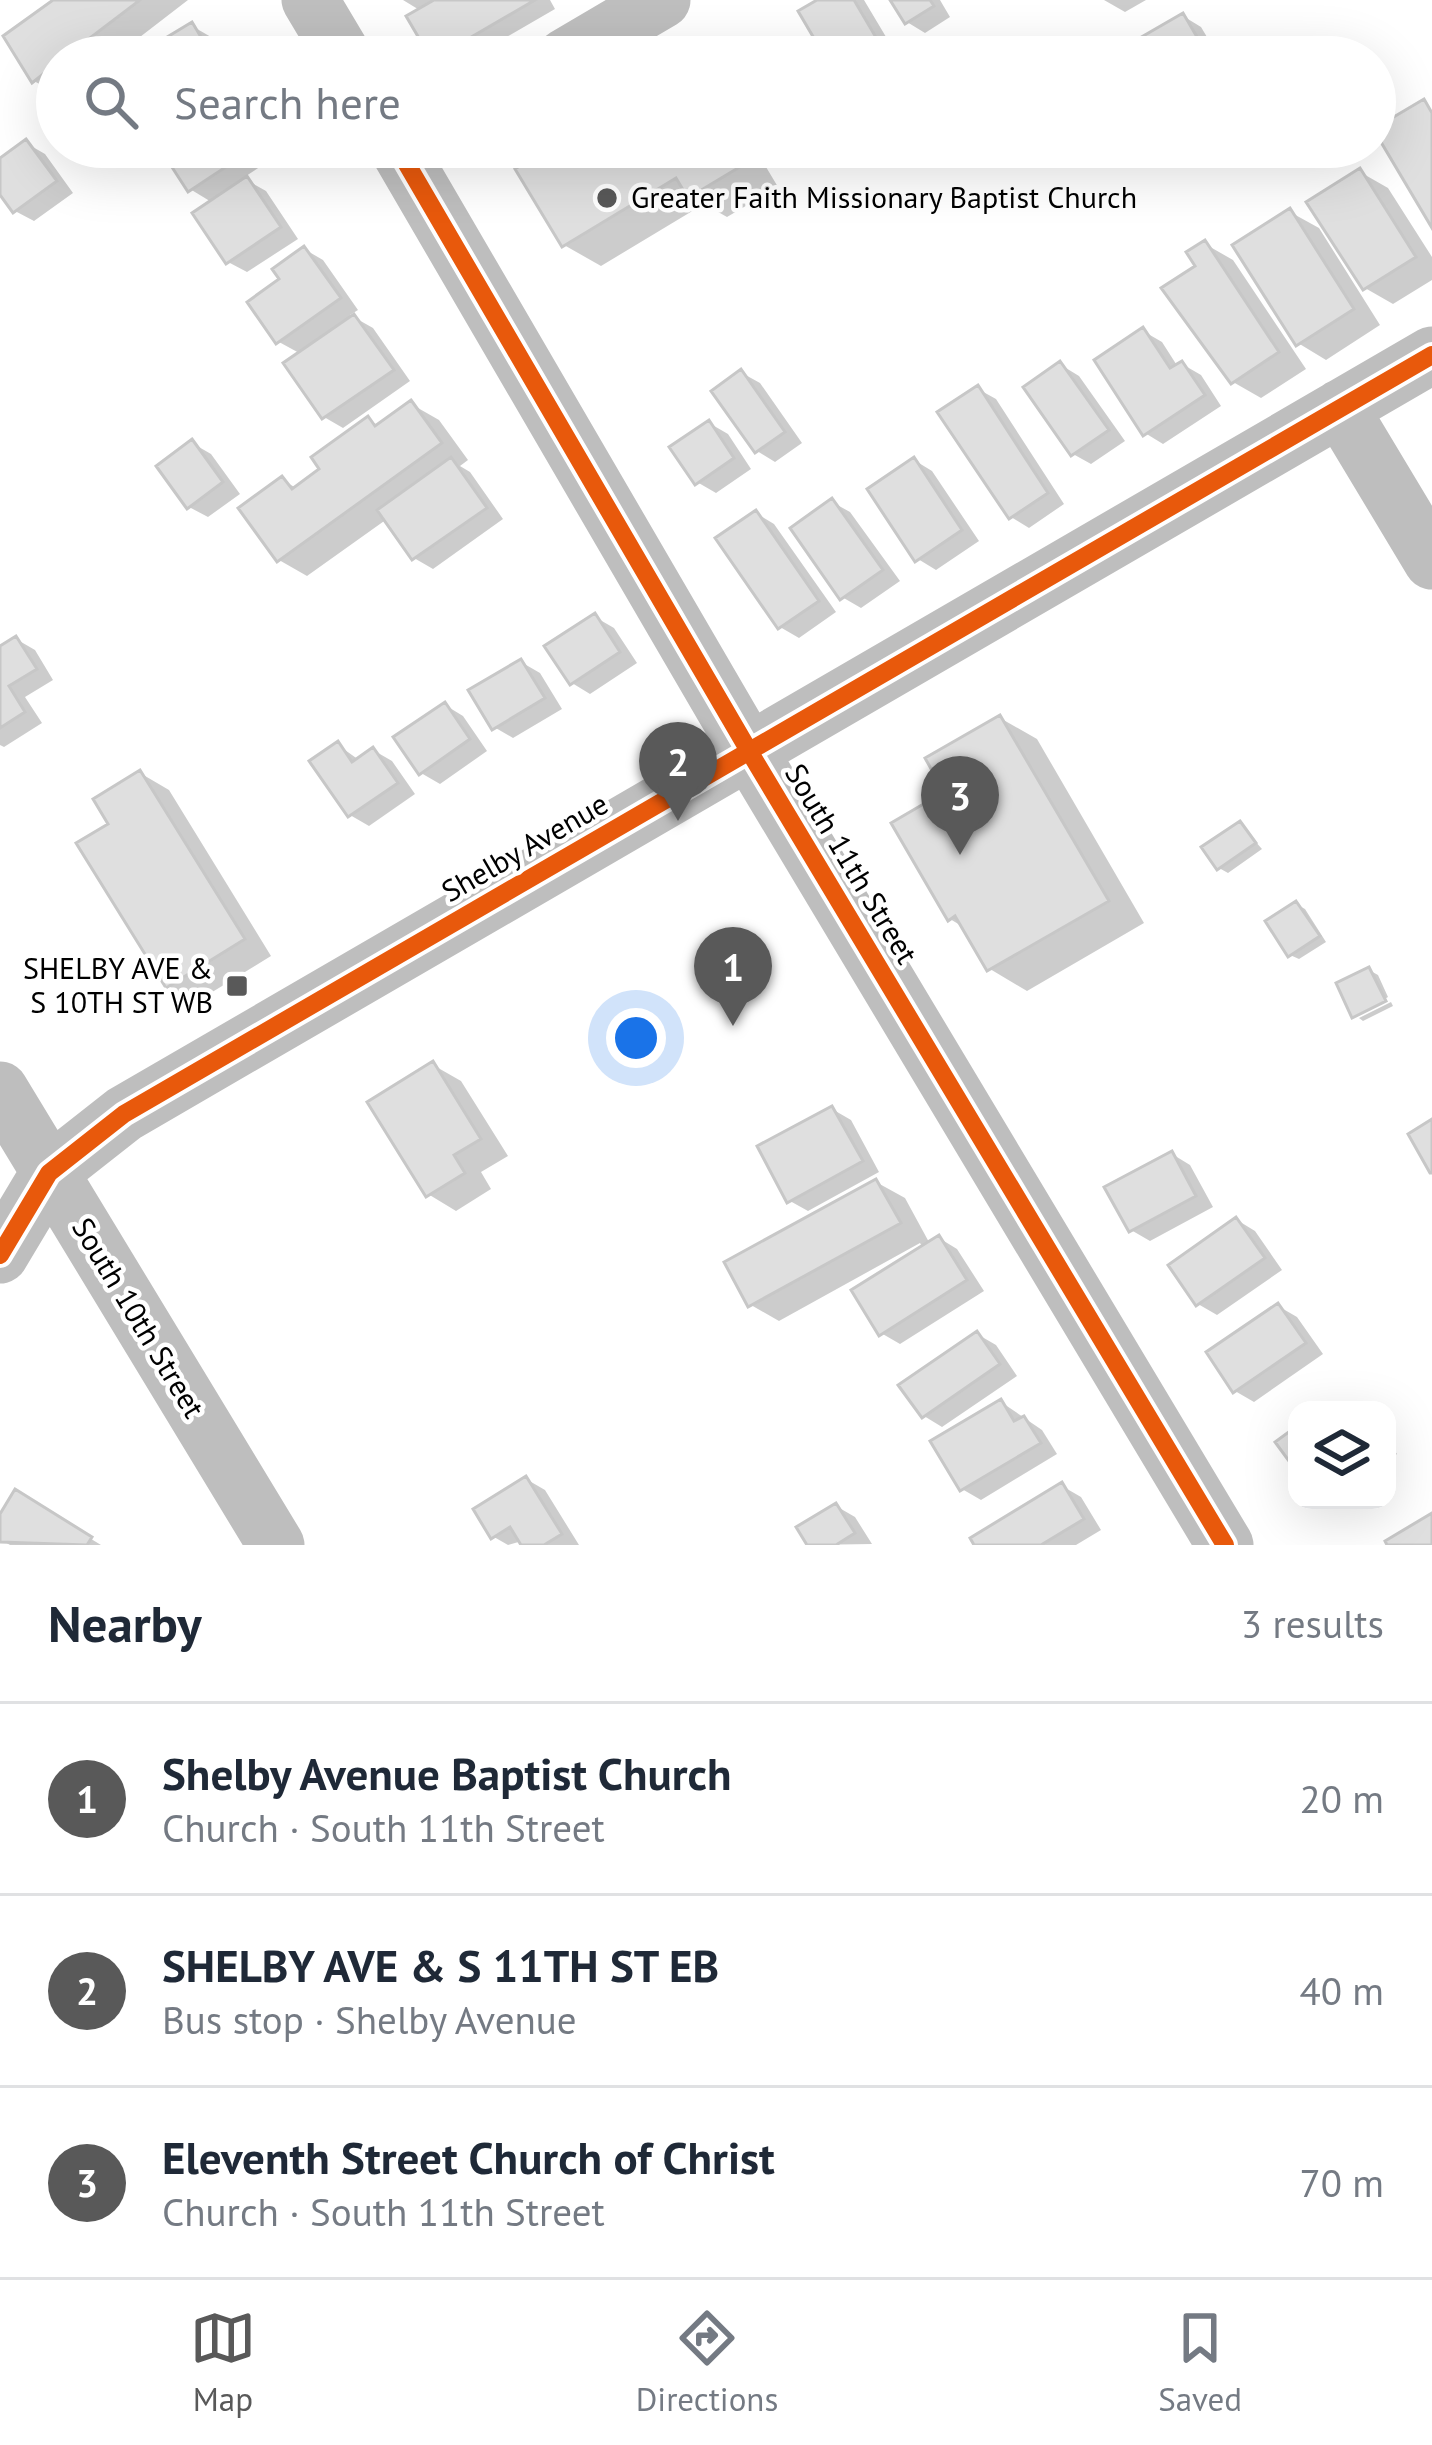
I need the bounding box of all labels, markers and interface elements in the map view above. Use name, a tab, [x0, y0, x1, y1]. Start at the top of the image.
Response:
search box	[36, 36, 1396, 168]
icon: search	[78, 69, 144, 135]
text: Search here	[174, 73, 401, 131]
place label: Greater Faith Missionary Baptist Church	[631, 177, 1137, 216]
marker: Greater Faith Missionary Baptist Church	[594, 185, 620, 211]
pin: 2	[639, 722, 717, 821]
street label: South 11th Street	[777, 756, 927, 970]
pin: 3	[921, 756, 999, 855]
street label: Shelby Avenue	[434, 783, 614, 910]
pin: 1	[694, 927, 772, 1026]
place label: SHELBY AVE & S 10TH ST WB	[23, 948, 213, 1021]
marker: SHELBY AVE & S 10TH ST WB	[224, 973, 250, 999]
your location	[606, 1008, 666, 1068]
street label: South 10th Street	[64, 1210, 214, 1424]
map controls	[1288, 1401, 1396, 1509]
button: layers	[1288, 1401, 1396, 1509]
text: Nearby	[48, 1590, 202, 1656]
text: 3 results	[1241, 1598, 1384, 1649]
text: Shelby Avenue Baptist Church	[162, 1744, 731, 1802]
text: 1	[76, 1773, 98, 1824]
text: 20 m	[1299, 1773, 1384, 1824]
text: Church · South 11th Street	[162, 1802, 605, 1853]
text: SHELBY AVE & S 11TH ST EB	[162, 1936, 719, 1994]
text: 2	[76, 1965, 98, 2016]
text: 40 m	[1299, 1965, 1384, 2016]
text: Bus stop · Shelby Avenue	[162, 1994, 577, 2045]
text: Eleventh Street Church of Christ	[162, 2128, 775, 2186]
text: 3	[76, 2157, 98, 2208]
text: 70 m	[1299, 2157, 1384, 2208]
text: Church · South 11th Street	[162, 2186, 605, 2237]
tab: Map	[190, 2305, 256, 2420]
tab: Directions	[636, 2305, 778, 2420]
tab: Saved	[1158, 2305, 1242, 2420]

